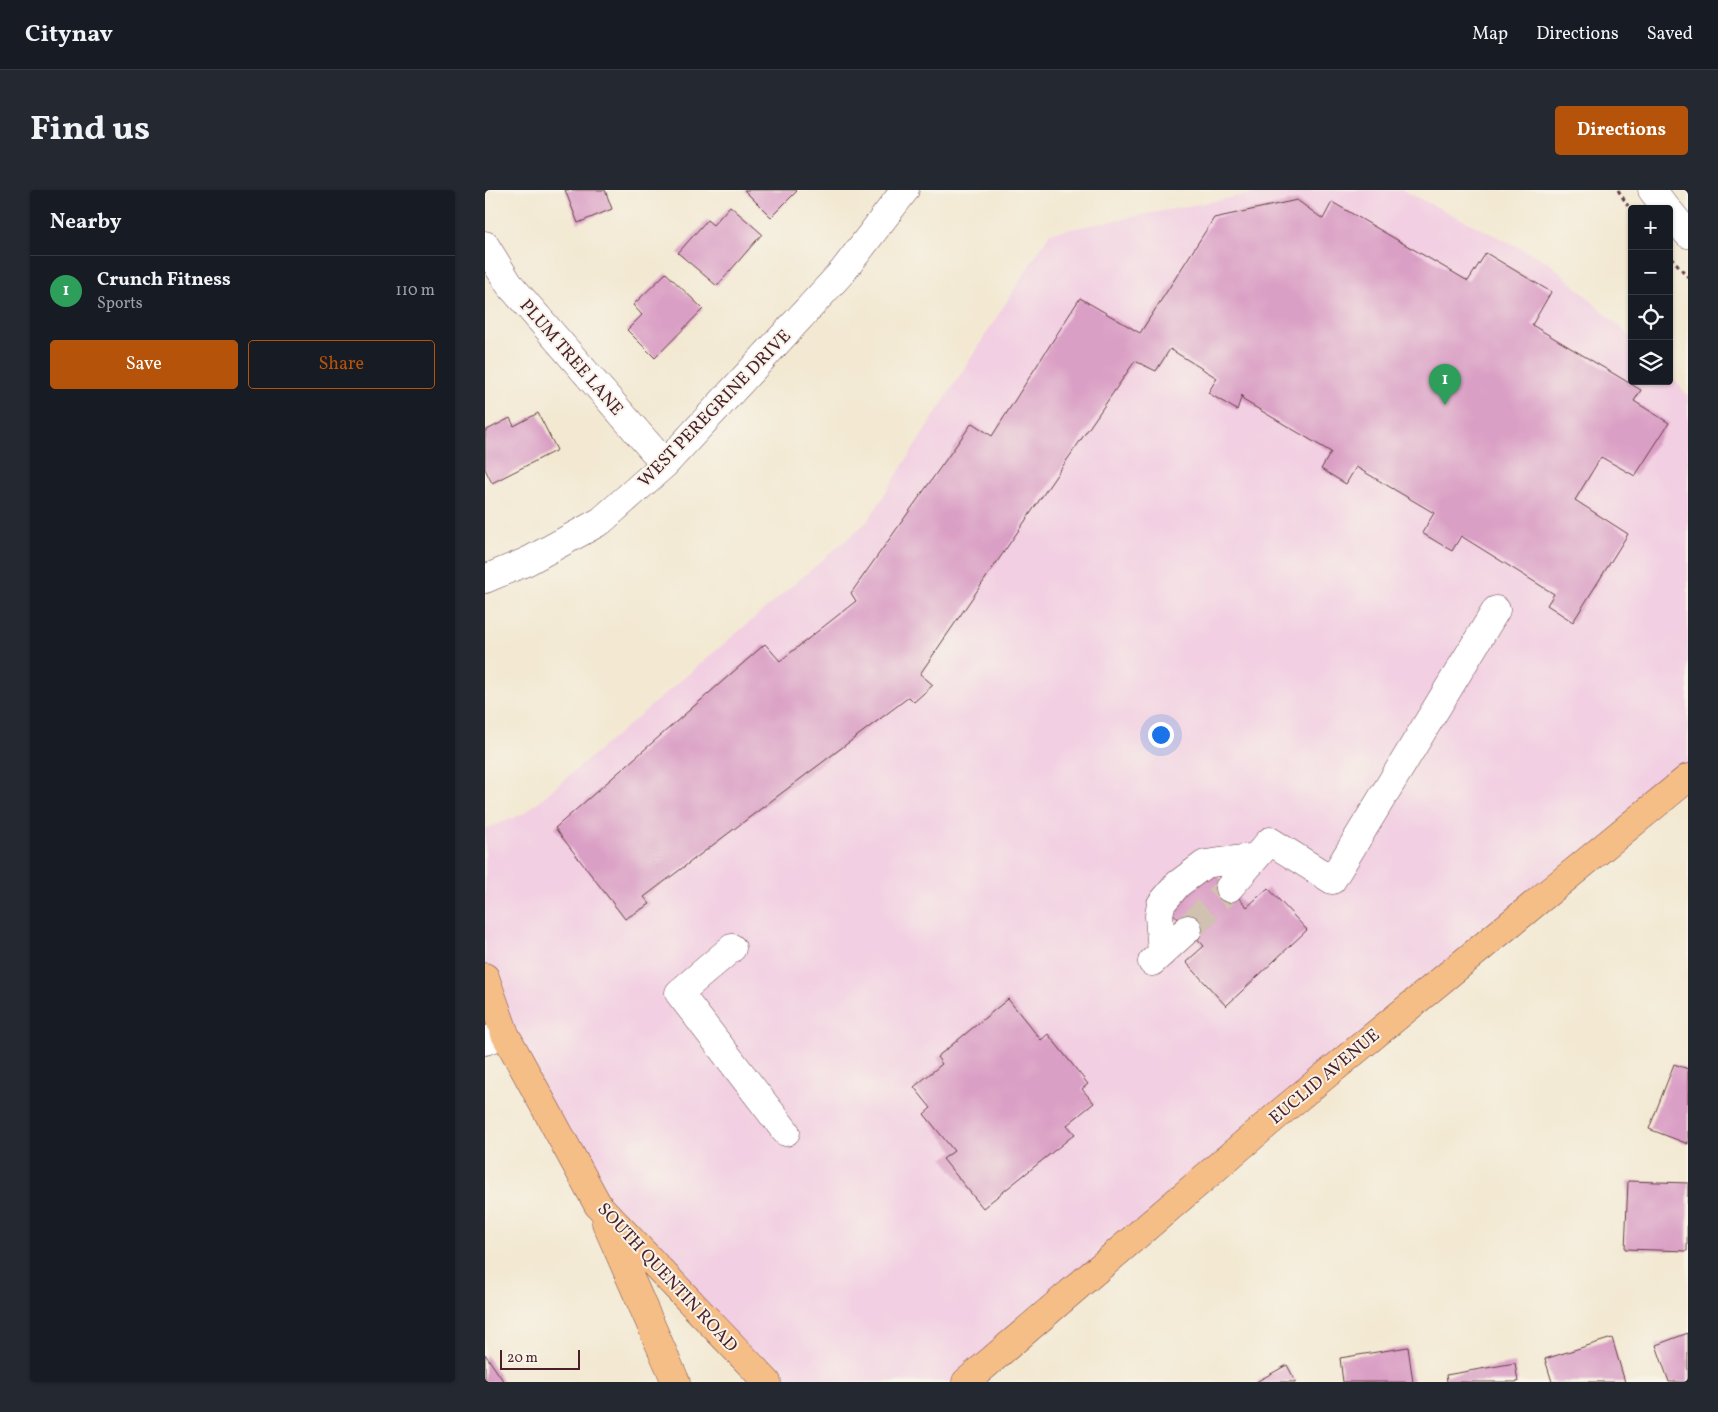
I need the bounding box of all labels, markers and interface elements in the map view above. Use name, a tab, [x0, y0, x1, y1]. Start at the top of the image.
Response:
text: Citynav	[25, 18, 113, 52]
text: Map	[1472, 22, 1508, 47]
text: Directions	[1536, 22, 1619, 47]
text: Saved	[1647, 22, 1693, 47]
text: Find us	[30, 106, 150, 154]
button: Directions	[1555, 106, 1688, 155]
map controls	[1628, 205, 1673, 385]
button: +	[1628, 205, 1673, 250]
text: Nearby	[50, 208, 121, 237]
button: −	[1628, 250, 1673, 295]
text: Crunch Fitness	[97, 267, 231, 293]
text: 1	[63, 280, 69, 302]
text: 110 m	[396, 280, 435, 302]
text: Sports	[97, 293, 143, 315]
street label: PLUM TREE LANE	[513, 294, 629, 422]
button: locate	[1628, 295, 1673, 340]
street label: WEST PEREGRINE DRIVE	[633, 324, 797, 494]
button: Save	[50, 340, 238, 389]
button: Share	[248, 340, 435, 389]
button: layers	[1628, 340, 1673, 385]
pin: 1	[1429, 364, 1461, 405]
your location	[1148, 722, 1174, 748]
street label: EUCLID AVENUE	[1264, 1023, 1386, 1131]
street label: SOUTH QUENTIN ROAD	[591, 1198, 743, 1358]
scale bar	[500, 1347, 580, 1370]
text: 20 m	[507, 1349, 538, 1368]

